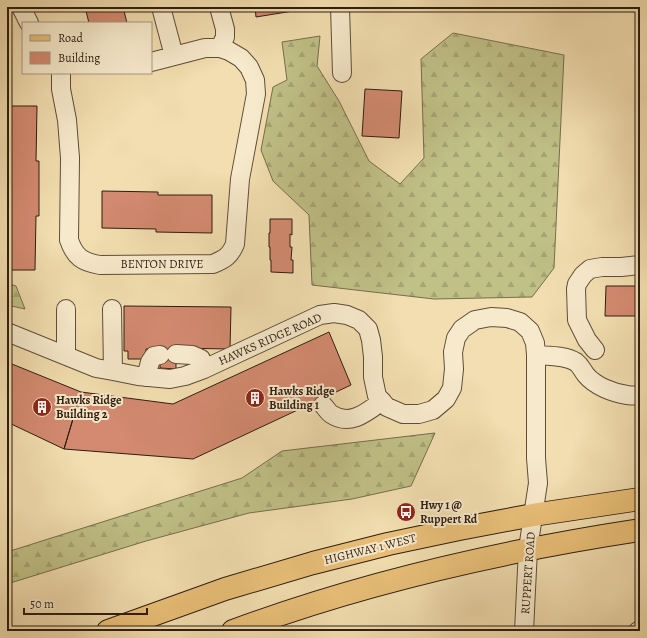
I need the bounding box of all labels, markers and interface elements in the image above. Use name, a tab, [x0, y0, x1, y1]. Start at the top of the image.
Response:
legend	[22, 22, 152, 74]
text: Road	[58, 30, 84, 46]
text: Building	[58, 50, 100, 66]
street label: BENTON DRIVE	[121, 256, 203, 272]
street label: HAWKS RIDGE ROAD	[216, 309, 324, 369]
place label: Hawks Ridge Building 1	[269, 383, 335, 413]
building icon: Hawks Ridge Building 1	[244, 387, 266, 409]
place label: Hawks Ridge Building 2	[56, 392, 122, 422]
building icon: Hawks Ridge Building 2	[31, 396, 53, 418]
place label: Hwy 1 @ Ruppert Rd	[420, 497, 478, 527]
bus stop icon: Hwy 1 @ Ruppert Rd	[395, 501, 417, 523]
street label: HIGHWAY 1 WEST	[322, 530, 418, 568]
street label: RUPPERT ROAD	[517, 531, 539, 615]
scale bar	[24, 590, 147, 616]
text: 50 m	[30, 596, 54, 612]

